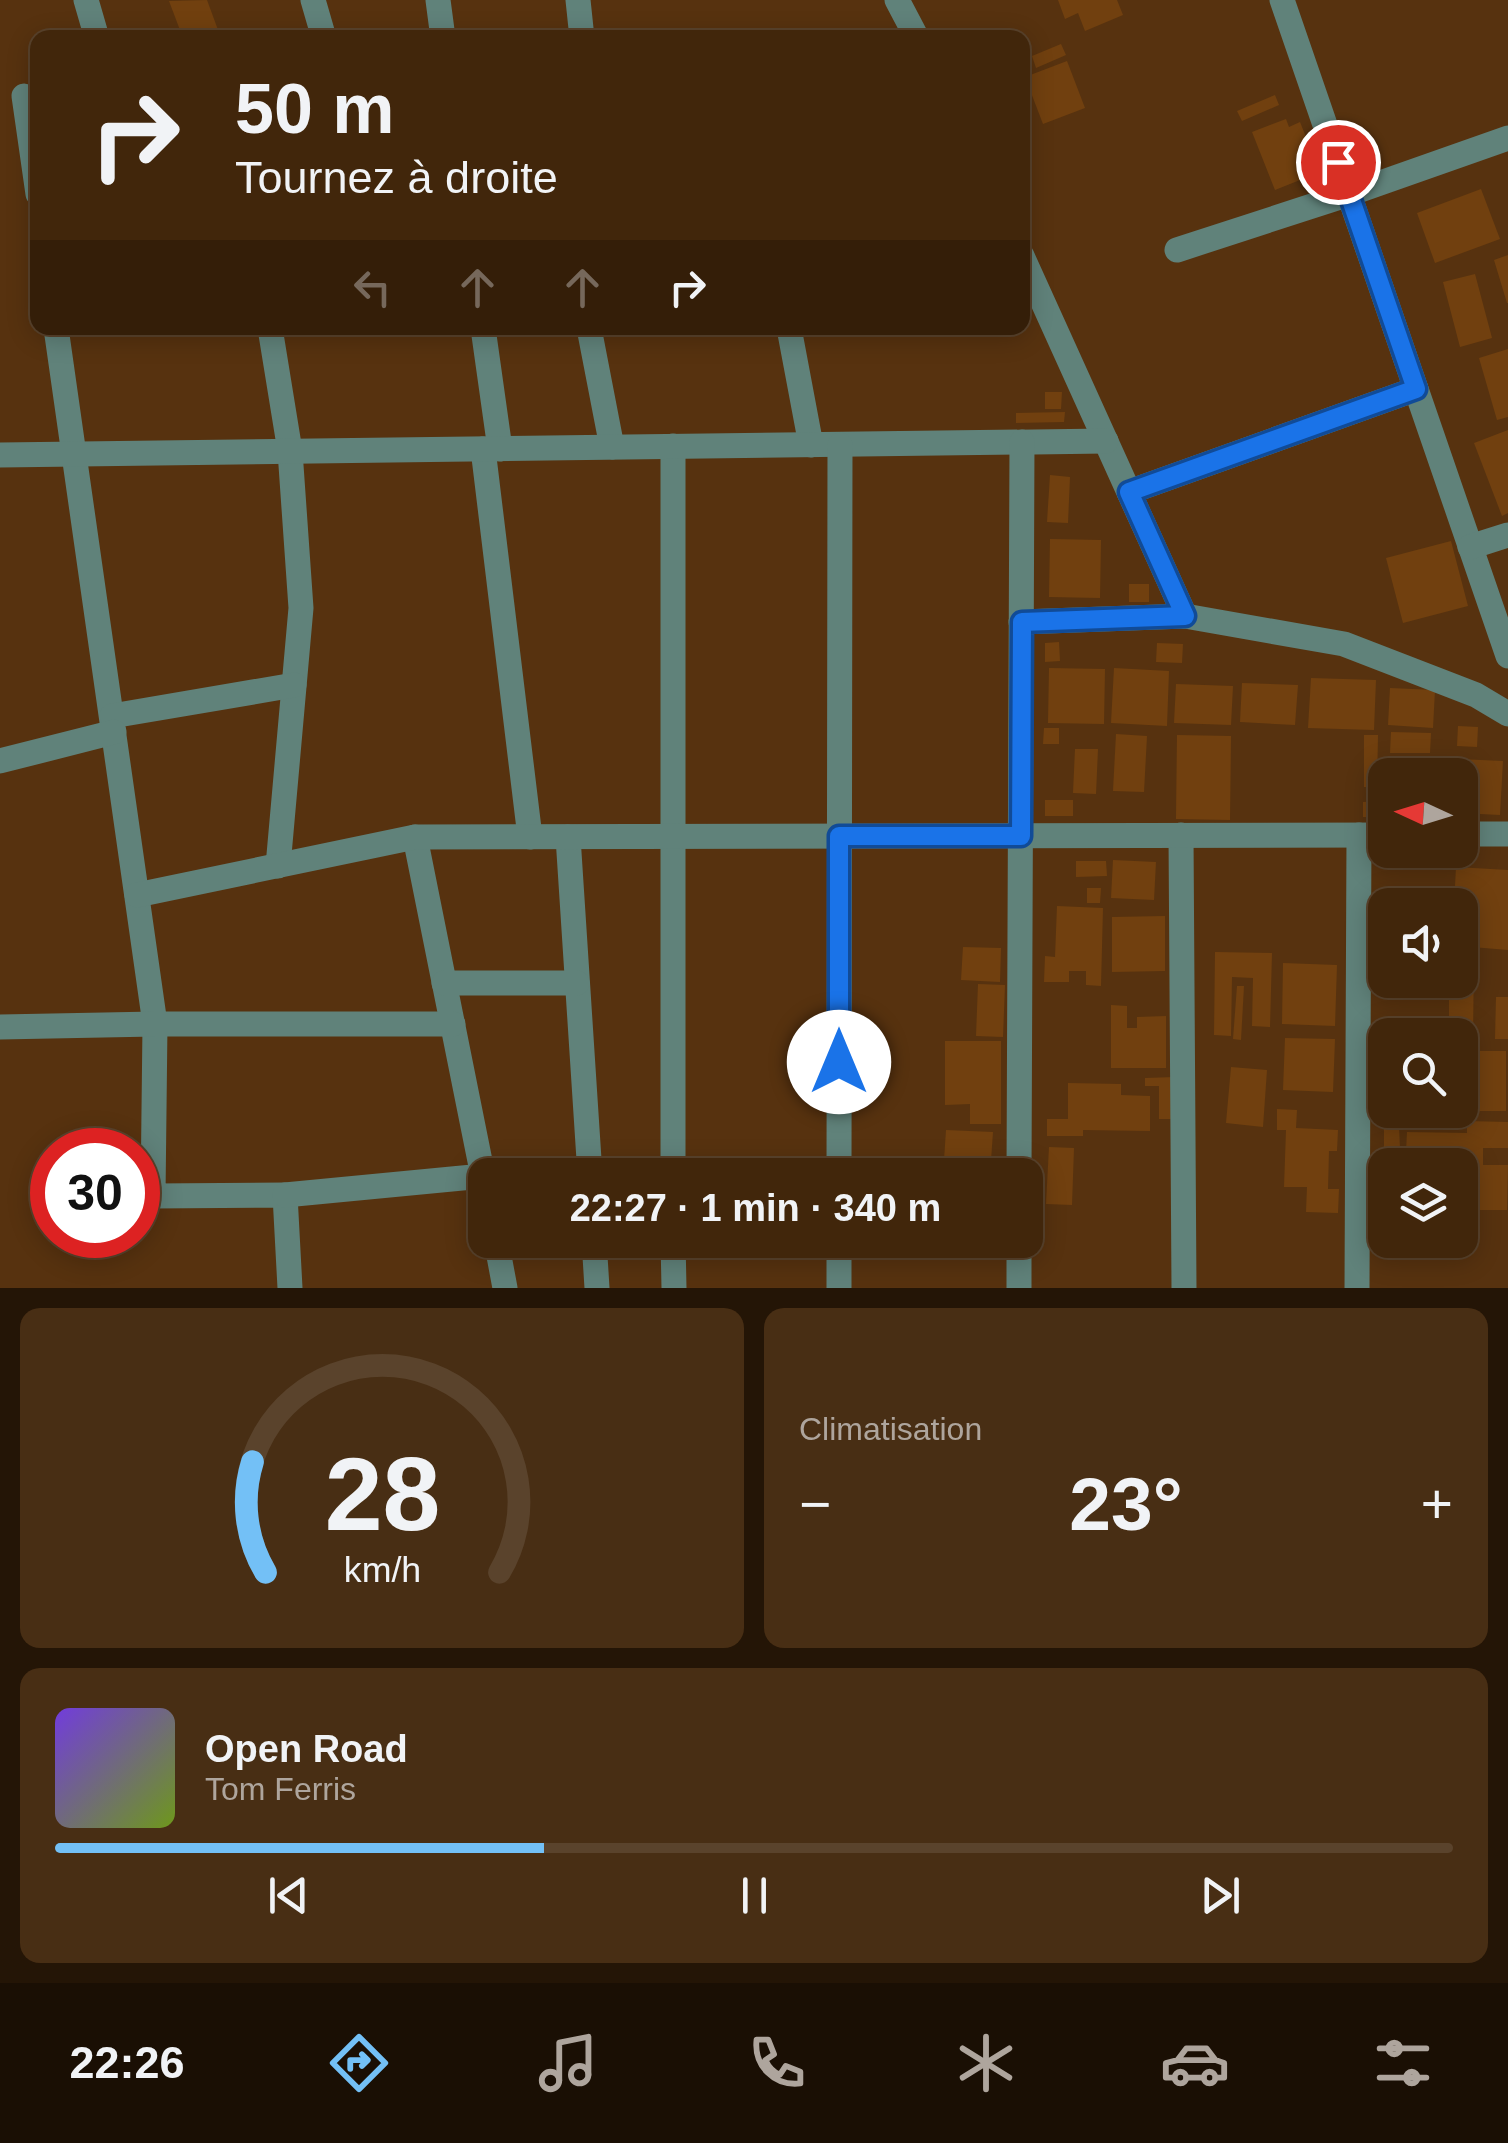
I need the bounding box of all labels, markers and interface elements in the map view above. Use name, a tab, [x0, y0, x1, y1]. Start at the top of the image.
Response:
icon: right	[70, 70, 200, 200]
text: 50 m	[235, 70, 395, 148]
pin	[1296, 120, 1381, 205]
icon: arrive	[1311, 135, 1366, 190]
text: Tournez à droite	[235, 152, 558, 203]
icon: left	[345, 260, 400, 315]
icon: ahead	[450, 260, 505, 315]
icon: ahead	[555, 260, 610, 315]
icon: right	[660, 260, 715, 315]
north arrow	[1368, 758, 1478, 868]
map controls	[1368, 758, 1478, 1258]
button: sound	[1368, 888, 1478, 998]
position arrow	[787, 1010, 891, 1114]
button: search	[1368, 1018, 1478, 1128]
speed limit sign: 30	[30, 1128, 160, 1258]
button: layers	[1368, 1148, 1478, 1258]
text: 22:27 · 1 min · 340 m	[570, 1187, 941, 1229]
text: Climatisation	[799, 1411, 982, 1447]
text: 28	[324, 1436, 440, 1552]
text: 23°	[1069, 1462, 1183, 1546]
text: −	[799, 1473, 831, 1535]
text: +	[1421, 1473, 1453, 1535]
text: km/h	[343, 1550, 421, 1590]
text: Open Road	[205, 1728, 408, 1770]
text: Tom Ferris	[205, 1771, 356, 1807]
icon: previous	[261, 1868, 316, 1923]
icon: pause	[727, 1868, 782, 1923]
icon: next	[1193, 1868, 1248, 1923]
icon: directions	[324, 2028, 394, 2098]
icon: music	[533, 2028, 603, 2098]
icon: phone	[742, 2028, 812, 2098]
icon: climate	[951, 2028, 1021, 2098]
icon: car	[1160, 2028, 1230, 2098]
icon: filters	[1368, 2028, 1438, 2098]
text: 22:26	[69, 2037, 185, 2088]

